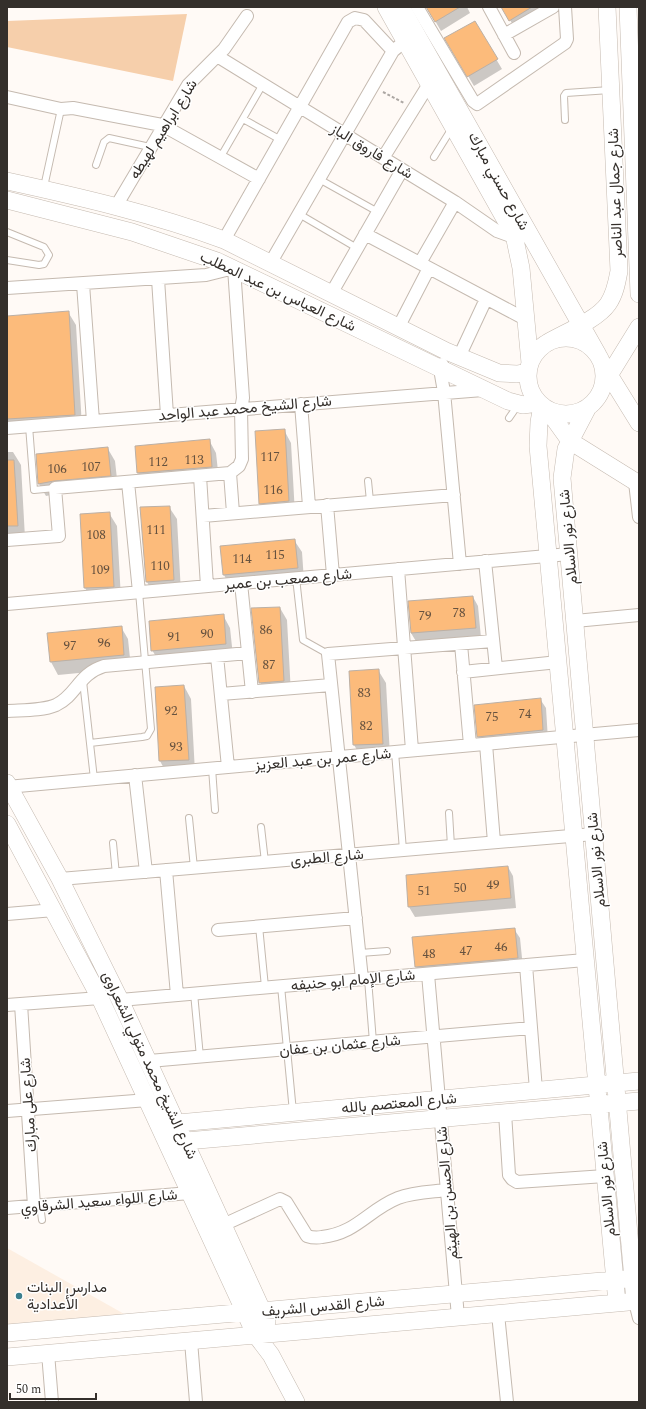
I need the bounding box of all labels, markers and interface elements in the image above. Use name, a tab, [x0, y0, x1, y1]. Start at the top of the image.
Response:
street label: شارع ابراهيم لهيطه	[123, 75, 204, 184]
street label: شارع فاروق الباز	[325, 117, 417, 185]
street label: شارع حسني مبارك	[461, 128, 535, 235]
street label: شارع جمال عبد الناصر	[602, 128, 629, 259]
street label: شارع العباس بن عبد المطلب	[196, 245, 360, 338]
street label: شارع الشيخ محمد عبد الواحد	[157, 389, 333, 428]
house number: 117	[260, 447, 280, 467]
house number: 113	[184, 450, 204, 470]
house number: 112	[148, 452, 168, 472]
house number: 107	[81, 457, 101, 477]
house number: 106	[47, 459, 67, 479]
house number: 116	[263, 480, 283, 500]
street label: شارع نور الاسلام	[553, 488, 584, 586]
house number: 111	[146, 520, 166, 540]
house number: 108	[86, 525, 106, 545]
house number: 115	[265, 545, 285, 565]
house number: 114	[232, 549, 252, 569]
house number: 110	[150, 556, 170, 576]
house number: 109	[90, 560, 110, 580]
street label: شارع مصعب بن عمير	[222, 562, 353, 597]
house number: 78	[453, 603, 466, 623]
house number: 79	[419, 606, 432, 626]
house number: 86	[260, 620, 273, 640]
house number: 90	[201, 624, 214, 644]
house number: 91	[168, 627, 181, 647]
house number: 96	[98, 633, 111, 653]
house number: 97	[64, 636, 77, 656]
house number: 87	[263, 655, 276, 675]
house number: 83	[358, 683, 371, 703]
house number: 92	[165, 701, 178, 721]
house number: 74	[519, 704, 532, 724]
house number: 75	[486, 707, 499, 727]
house number: 82	[360, 716, 373, 736]
house number: 93	[170, 737, 183, 757]
street label: شارع عمر بن عبد العزيز	[253, 742, 392, 777]
street label: شارع نور الاسلام	[581, 811, 612, 909]
street label: شارع الطبرى	[289, 843, 365, 872]
house number: 49	[487, 875, 500, 895]
house number: 50	[454, 878, 467, 898]
house number: 51	[418, 881, 431, 901]
house number: 46	[495, 937, 508, 957]
house number: 47	[460, 941, 473, 961]
house number: 48	[423, 944, 436, 964]
street label: شارع الإمام ابو حنيفه	[290, 964, 416, 997]
street label: شارع الشيخ محمد متولي الشعراوى	[95, 967, 203, 1164]
street label: شارع عثمان بن عفان	[278, 1029, 402, 1062]
street label: شارع على مبارك	[14, 1057, 43, 1153]
street label: شارع المعتصم بالله	[340, 1087, 458, 1120]
street label: شارع الحسن بن الهيثم	[430, 1125, 465, 1261]
street label: شارع نور الاسلام	[591, 1140, 622, 1238]
street label: شارع اللواء سعيد الشرقاوي	[20, 1183, 179, 1221]
place label: مدارس البنات الأعدادية	[27, 1276, 107, 1316]
street label: شارع القدس الشريف	[261, 1290, 386, 1323]
marker: مدارس البنات الأعدادية	[14, 1291, 24, 1301]
scale bar	[10, 1375, 96, 1401]
text: 50 m	[16, 1380, 41, 1399]

